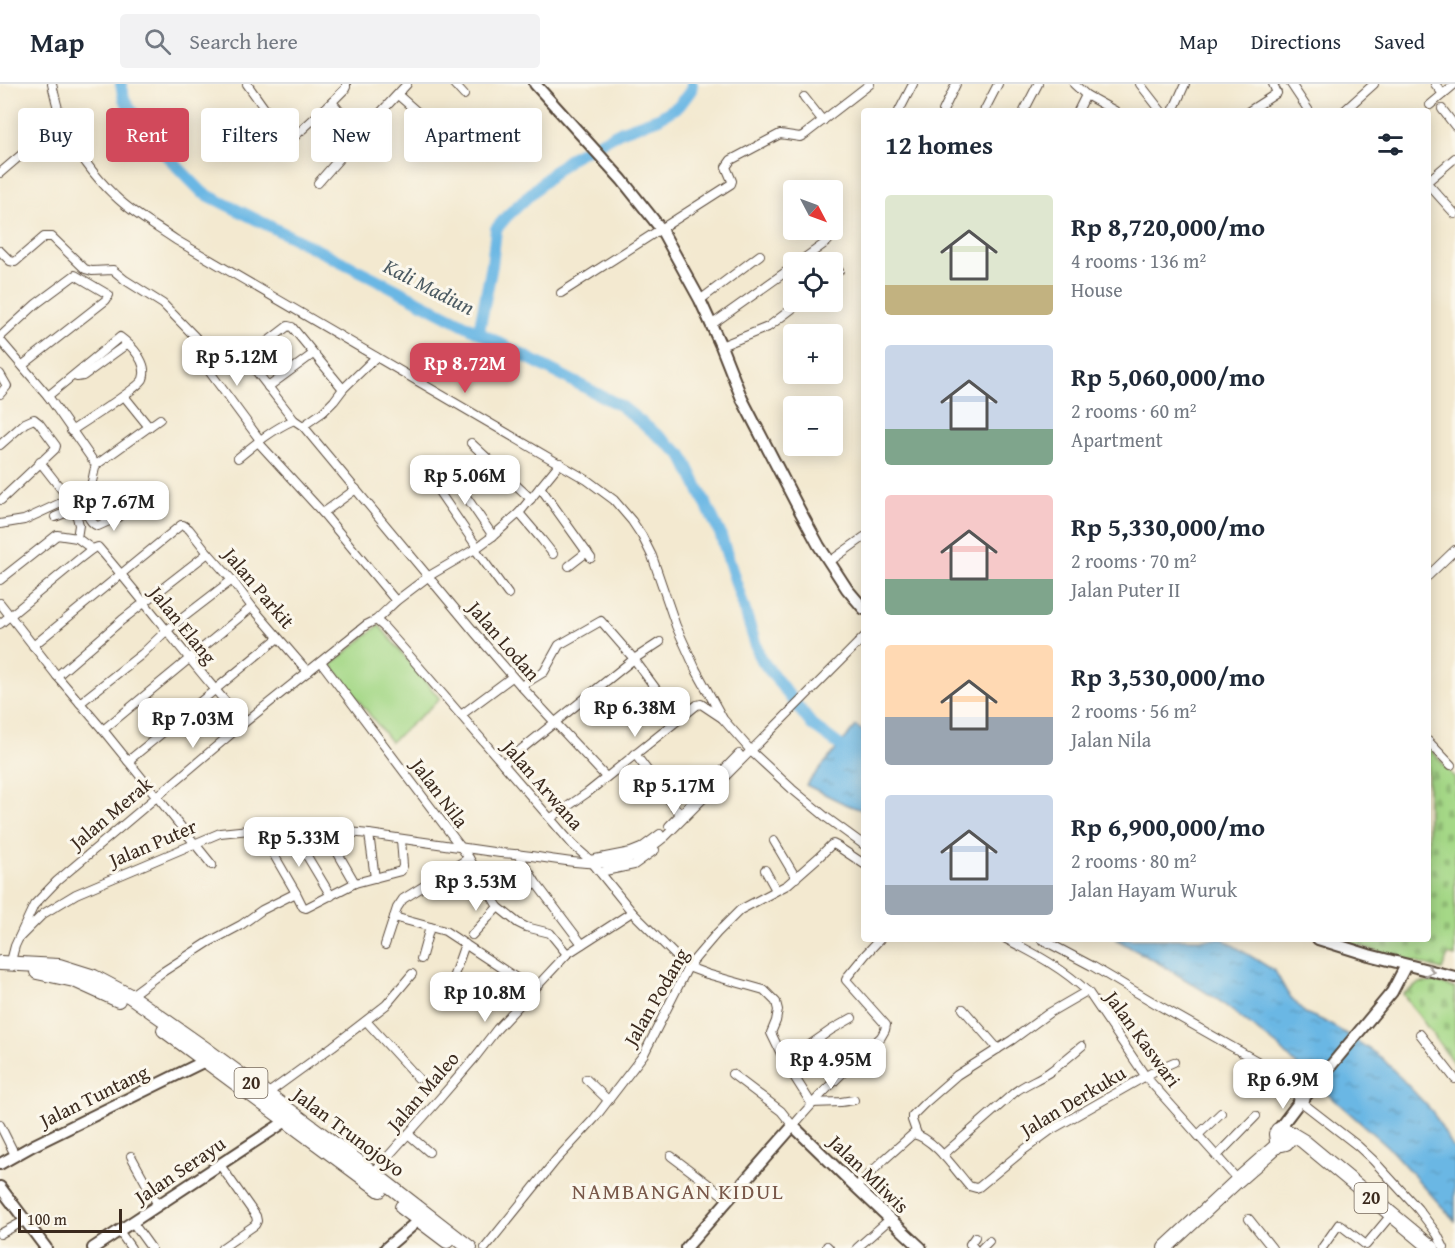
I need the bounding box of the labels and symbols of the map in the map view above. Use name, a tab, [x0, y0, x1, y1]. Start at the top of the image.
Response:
north arrow	[783, 180, 843, 240]
water label: Kali Madiun	[377, 250, 480, 323]
pin: Rp 5.12M	[175, 336, 299, 387]
pin: Rp 8.72M	[403, 343, 527, 394]
pin: Rp 5.06M	[403, 455, 527, 506]
pin: Rp 7.67M	[52, 481, 176, 532]
street label: Jalan Parkit	[215, 539, 302, 634]
street label: Jalan Elang	[141, 577, 224, 670]
street label: Jalan Lodan	[459, 592, 547, 687]
pin: Rp 6.38M	[573, 687, 697, 738]
pin: Rp 7.03M	[131, 698, 255, 749]
street label: Jalan Arwana	[494, 731, 591, 836]
street label: Jalan Nila	[403, 750, 476, 834]
pin: Rp 5.17M	[612, 765, 736, 816]
street label: Jalan Merak	[61, 769, 159, 858]
street label: Jalan Puter	[102, 811, 201, 875]
pin: Rp 5.33M	[237, 817, 361, 868]
pin: Rp 3.53M	[414, 861, 538, 912]
street label: Jalan Podang	[614, 942, 695, 1054]
one-way arrow	[1425, 964, 1435, 976]
pin: Rp 10.8M	[423, 972, 547, 1023]
street label: Jalan Kaswari	[1097, 982, 1189, 1093]
pin: Rp 4.95M	[769, 1039, 893, 1090]
street label: Jalan Maleo	[378, 1044, 466, 1139]
street label: Jalan Tuntang	[32, 1057, 153, 1136]
street label: Jalan Derkuku	[1012, 1058, 1131, 1145]
pin: Rp 6.9M	[1228, 1059, 1338, 1110]
road number: 20	[234, 1068, 268, 1098]
street label: Jalan Trunojoyo	[285, 1078, 411, 1183]
street label: Jalan Mliwis	[820, 1126, 916, 1219]
street label: Jalan Serayu	[126, 1128, 231, 1212]
district label: NAMBANGAN KIDUL	[572, 1175, 784, 1207]
road number: 20	[1354, 1183, 1388, 1213]
scale bar	[18, 1206, 122, 1234]

